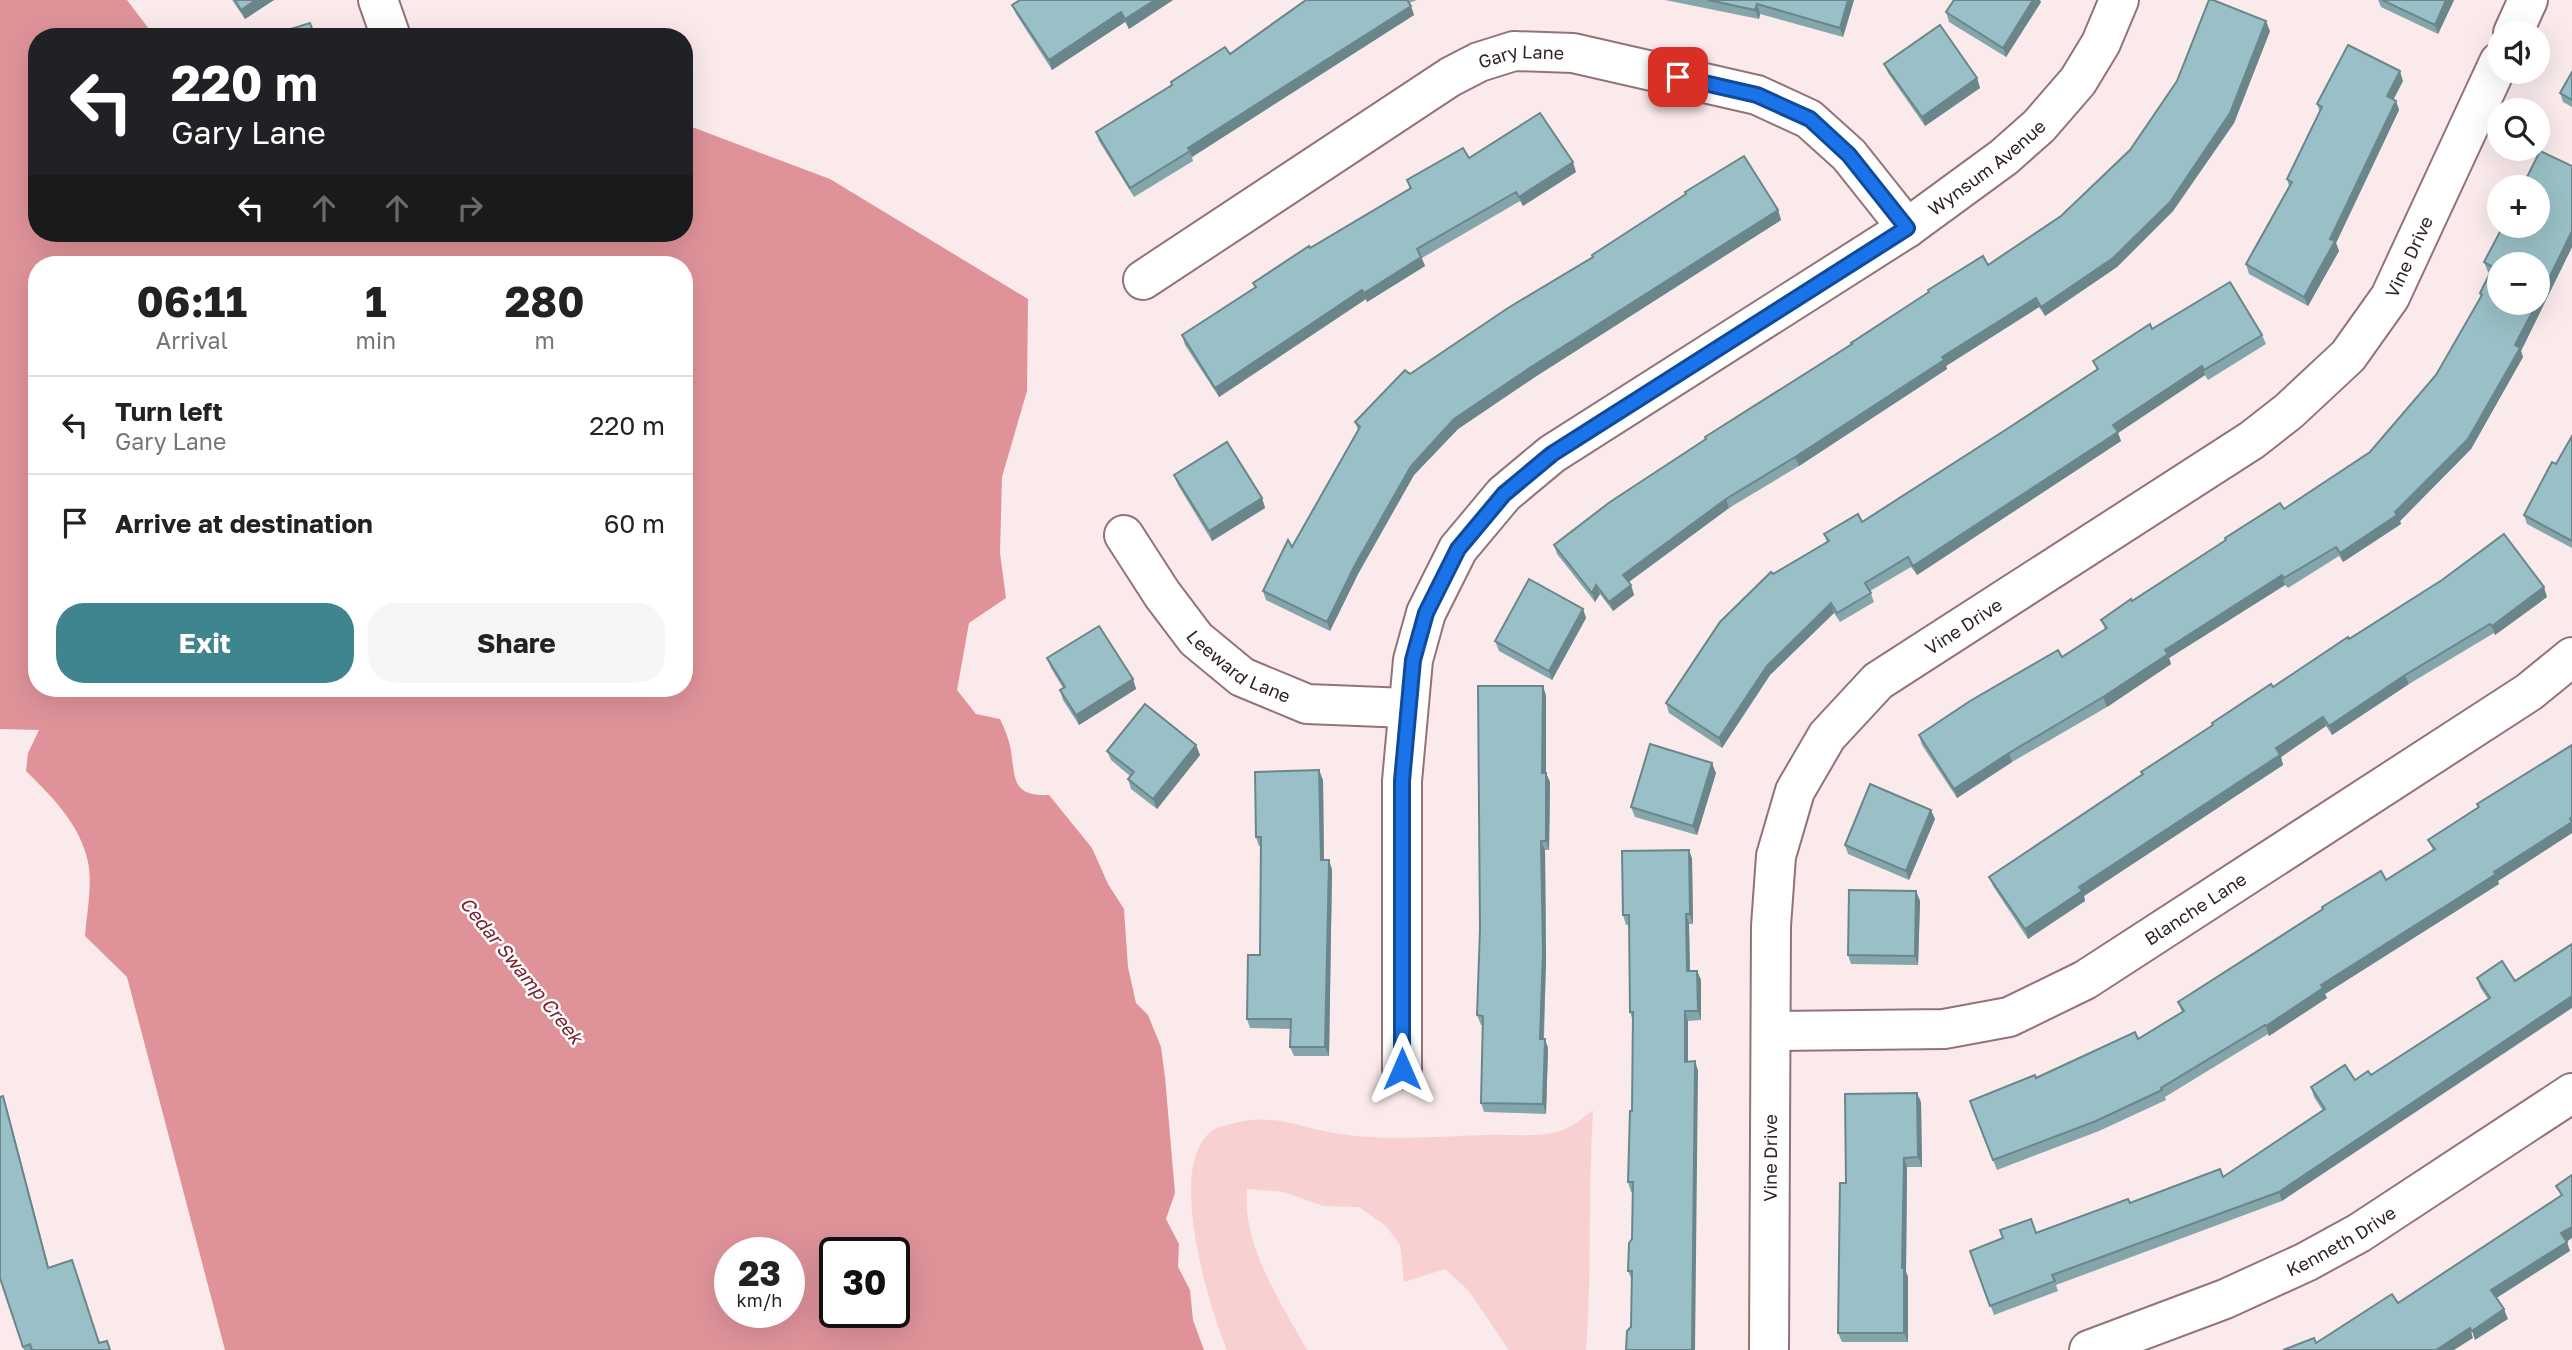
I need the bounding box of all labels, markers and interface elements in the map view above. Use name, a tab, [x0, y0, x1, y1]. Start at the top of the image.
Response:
map controls	[2487, 21, 2550, 315]
button: sound	[2487, 21, 2550, 84]
street label: Gary Lane	[1475, 39, 1565, 73]
pin	[1648, 47, 1708, 107]
text: 220 m	[171, 53, 318, 112]
icon: left	[56, 56, 147, 147]
icon: arrive	[1659, 58, 1697, 96]
button: search	[2487, 98, 2550, 161]
text: Gary Lane	[171, 113, 326, 151]
street label: Wynsum Avenue	[1924, 115, 2050, 220]
button: +	[2487, 175, 2550, 238]
icon: left	[232, 189, 270, 227]
icon: ahead	[305, 189, 343, 227]
icon: ahead	[378, 189, 416, 227]
icon: right	[451, 189, 489, 227]
street label: Vine Drive	[2380, 212, 2437, 301]
button: −	[2487, 252, 2550, 315]
text: 06:11	[136, 276, 247, 326]
text: 1	[365, 276, 387, 326]
text: 280	[505, 276, 585, 326]
text: Arrival	[156, 326, 228, 354]
text: min	[356, 326, 396, 354]
text: m	[534, 326, 555, 354]
text: Turn left	[115, 396, 223, 427]
icon: left	[56, 406, 94, 444]
text: 220 m	[589, 410, 665, 441]
text: Gary Lane	[115, 427, 226, 455]
icon: arrive	[56, 504, 94, 542]
text: Arrive at destination	[115, 508, 373, 539]
text: 60 m	[604, 508, 665, 539]
street label: Vine Drive	[1921, 593, 2006, 659]
button: Exit	[56, 603, 354, 683]
button: Share	[368, 603, 665, 683]
street label: Leeward Lane	[1182, 626, 1294, 707]
street label: Blanche Lane	[2140, 867, 2250, 950]
water label: Cedar Swamp Creek	[456, 892, 590, 1050]
position arrow	[1365, 1032, 1439, 1106]
street label: Vine Drive	[1759, 1114, 1781, 1202]
street label: Kenneth Drive	[2283, 1201, 2400, 1281]
speed limit sign: 30	[819, 1237, 910, 1328]
text: 23	[738, 1252, 781, 1294]
text: km/h	[737, 1289, 782, 1311]

